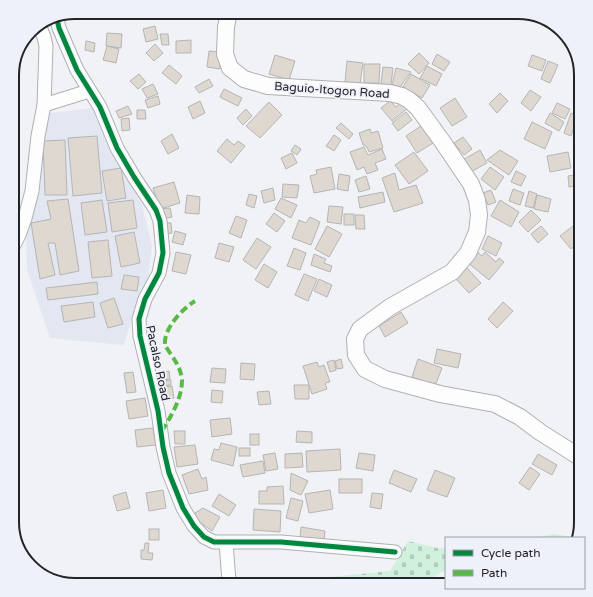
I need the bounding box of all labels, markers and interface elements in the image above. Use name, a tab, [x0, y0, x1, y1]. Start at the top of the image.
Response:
street label: Baguio-Itogon Road	[274, 79, 390, 101]
street label: Pacalso Road	[143, 324, 173, 402]
legend	[445, 537, 585, 589]
text: Cycle path	[481, 546, 540, 560]
text: Path	[481, 566, 507, 580]

